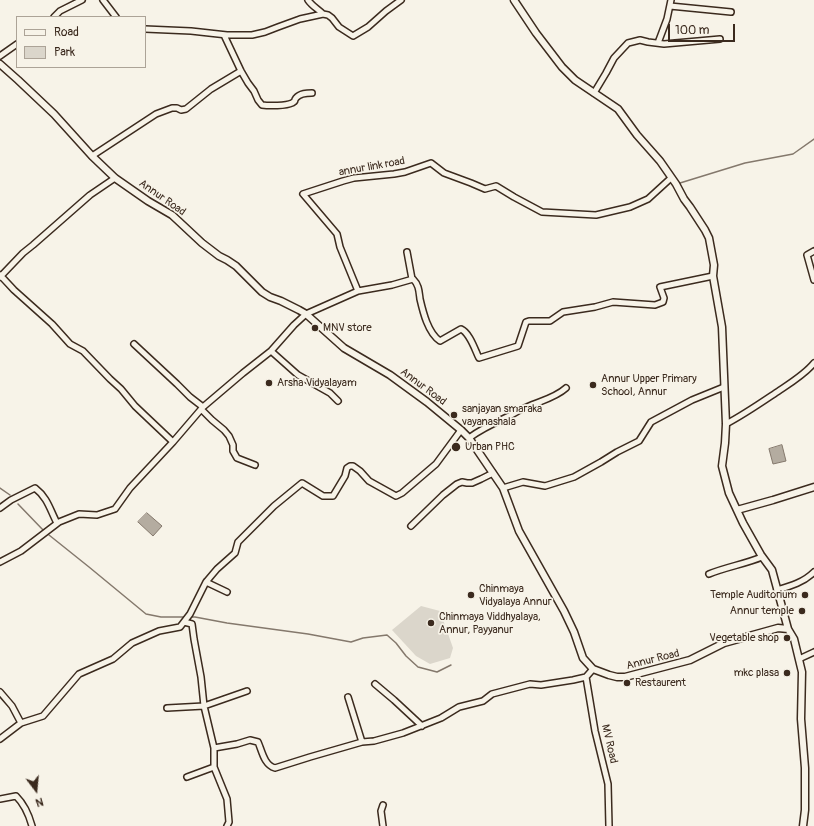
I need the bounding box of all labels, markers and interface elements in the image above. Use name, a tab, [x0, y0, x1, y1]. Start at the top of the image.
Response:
legend	[16, 16, 146, 68]
scale bar	[670, 16, 737, 42]
text: 100 m	[675, 23, 709, 38]
text: Road	[54, 25, 79, 40]
text: Park	[54, 45, 75, 60]
street label: annur link road	[338, 155, 406, 179]
street label: Annur Road	[136, 177, 188, 219]
place label: MNV store	[323, 321, 372, 335]
marker: MNV store	[310, 323, 320, 333]
street label: Annur Road	[397, 365, 449, 409]
place label: Annur Upper Primary School, Annur	[601, 372, 697, 398]
place label: Arsha Vidyalayam	[277, 376, 357, 390]
marker: Arsha Vidyalayam	[264, 378, 274, 388]
marker: Annur Upper Primary School, Annur	[588, 380, 598, 390]
place label: sanjayan smaraka vayanashala	[462, 402, 542, 428]
marker: sanjayan smaraka vayanashala	[449, 410, 459, 420]
place label: Urban PHC	[465, 440, 515, 454]
marker: Urban PHC	[450, 441, 462, 453]
place label: Chinmaya Vidyalaya Annur	[479, 582, 552, 608]
place label: Temple Auditorium	[710, 588, 797, 602]
marker: Chinmaya Vidyalaya Annur	[466, 590, 476, 600]
marker: Temple Auditorium	[800, 590, 810, 600]
place label: Annur temple	[730, 604, 794, 618]
marker: Annur temple	[797, 606, 807, 616]
place label: Chinmaya Viddhyalaya, Annur, Payyanur	[439, 610, 541, 636]
marker: Chinmaya Viddhyalaya, Annur, Payyanur	[426, 618, 436, 628]
place label: Vegetable shop	[709, 631, 779, 645]
marker: Vegetable shop	[782, 633, 792, 643]
street label: Annur Road	[625, 647, 681, 673]
place label: mkc plasa	[734, 666, 779, 680]
marker: mkc plasa	[782, 668, 792, 678]
place label: Restaurent	[635, 676, 686, 690]
marker: Restaurent	[622, 678, 632, 688]
street label: MV Road	[598, 723, 620, 765]
north arrow	[16, 770, 56, 810]
text: N	[34, 795, 45, 809]

